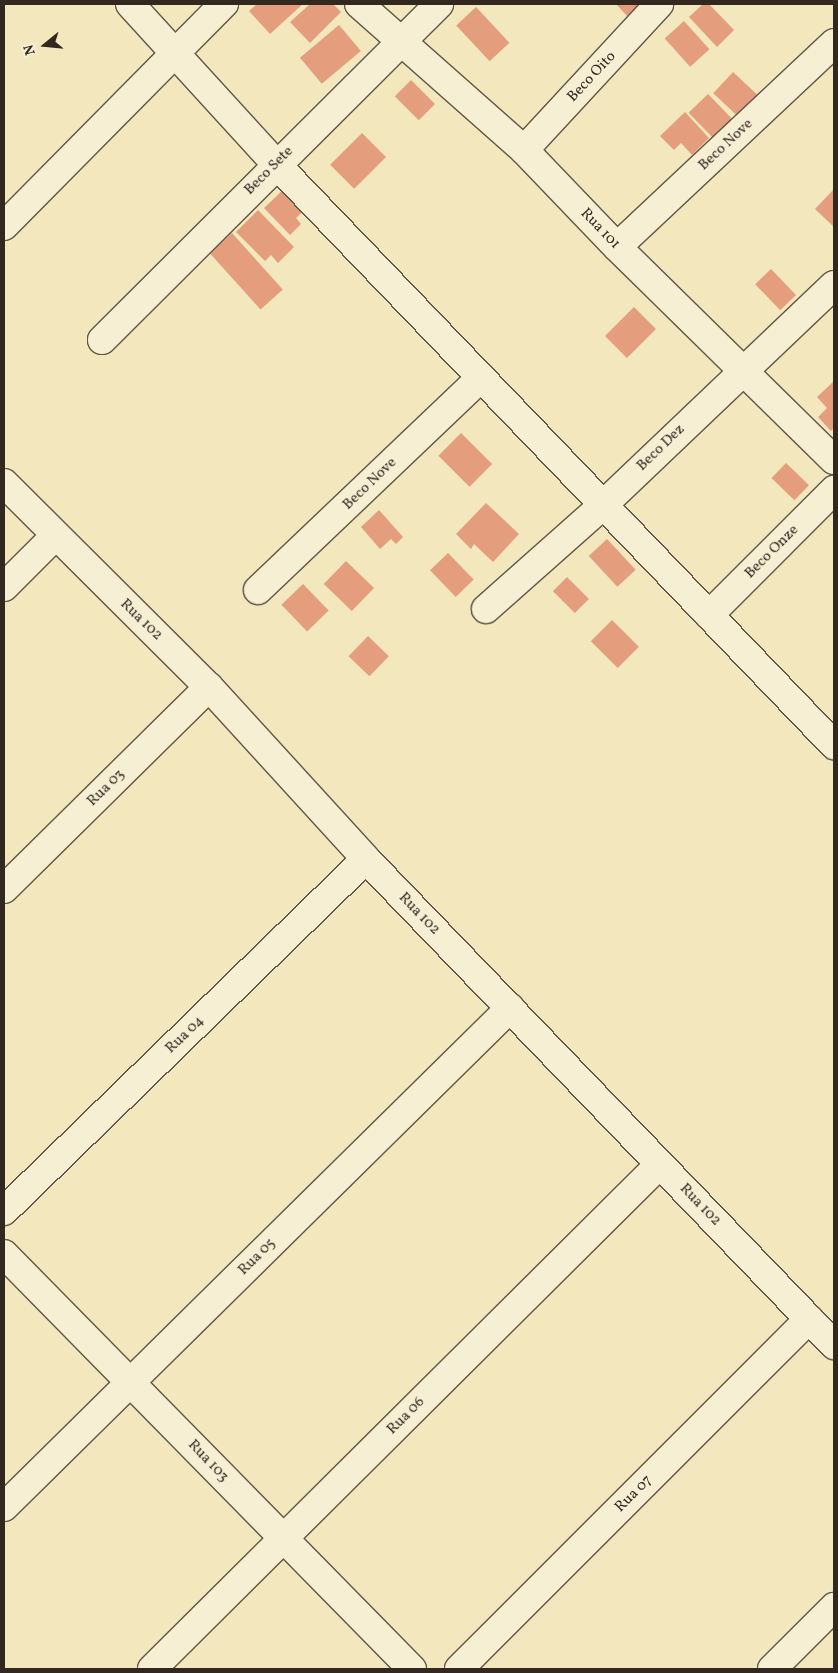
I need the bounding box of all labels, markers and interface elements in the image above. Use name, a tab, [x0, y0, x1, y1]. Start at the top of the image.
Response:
north arrow	[20, 20, 70, 70]
text: N	[20, 42, 41, 57]
street label: Beco Oito	[564, 48, 620, 106]
street label: Beco Nove	[695, 115, 757, 175]
street label: Beco Sete	[241, 143, 297, 199]
street label: Rua 101	[576, 205, 624, 253]
street label: Beco Dez	[633, 421, 689, 475]
street label: Beco Nove	[339, 454, 401, 514]
street label: Beco Onze	[741, 521, 803, 583]
street label: Rua 102	[116, 595, 166, 645]
street label: Rua 03	[84, 766, 128, 810]
street label: Rua 102	[394, 889, 444, 939]
street label: Rua 04	[162, 1012, 208, 1058]
street label: Rua 102	[675, 1180, 725, 1230]
street label: Rua 05	[235, 1235, 279, 1279]
street label: Rua 06	[383, 1393, 429, 1439]
street label: Rua 103	[184, 1436, 232, 1486]
street label: Rua 07	[612, 1472, 656, 1516]

